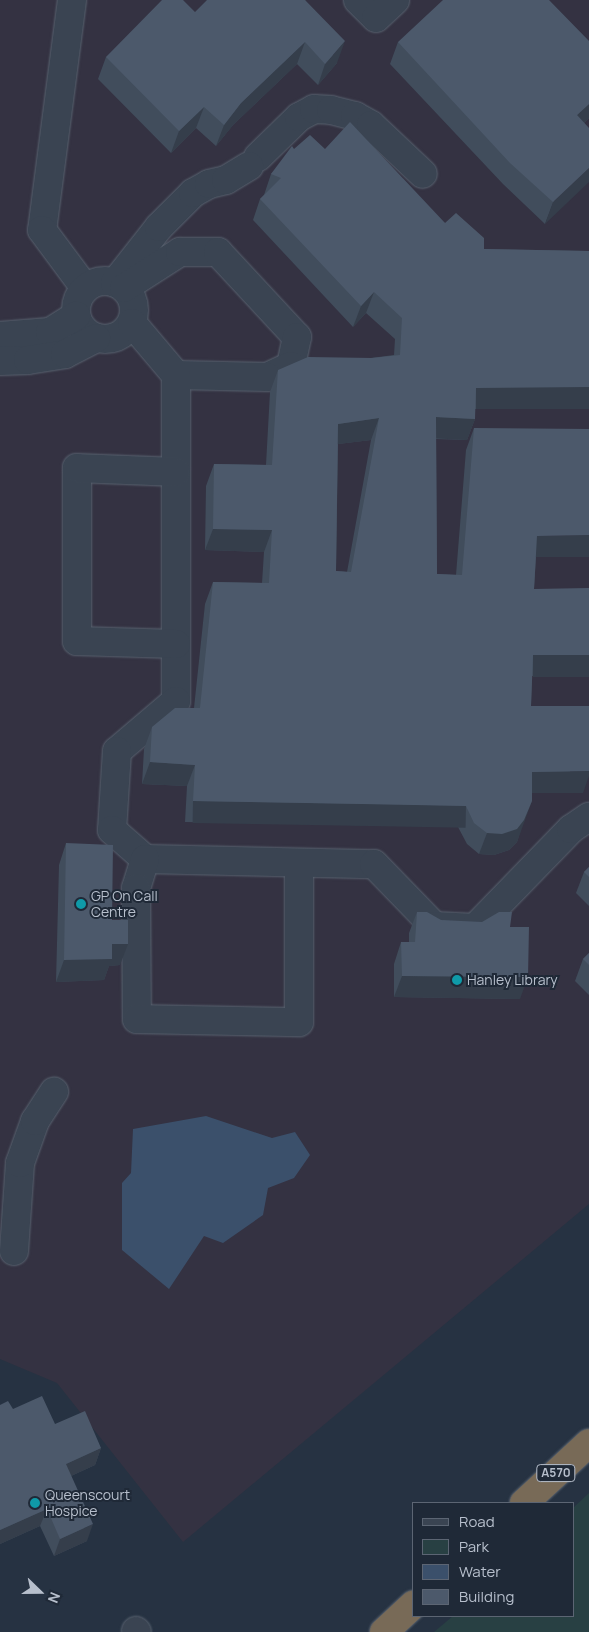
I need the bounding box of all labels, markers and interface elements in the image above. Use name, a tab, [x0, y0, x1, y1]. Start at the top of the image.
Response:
place label: GP On Call Centre	[91, 888, 158, 920]
marker: GP On Call Centre	[75, 898, 87, 910]
place label: Hanley Library	[467, 972, 558, 988]
marker: Hanley Library	[451, 974, 463, 986]
road number: A570	[536, 1464, 576, 1482]
place label: Queenscourt Hospice	[45, 1487, 130, 1520]
marker: Queenscourt Hospice	[29, 1497, 41, 1509]
legend	[412, 1502, 574, 1617]
text: Road	[459, 1511, 495, 1532]
text: Park	[459, 1536, 489, 1557]
text: Water	[459, 1561, 501, 1582]
north arrow	[15, 1567, 65, 1617]
text: Building	[459, 1586, 514, 1607]
text: N	[44, 1590, 65, 1606]

